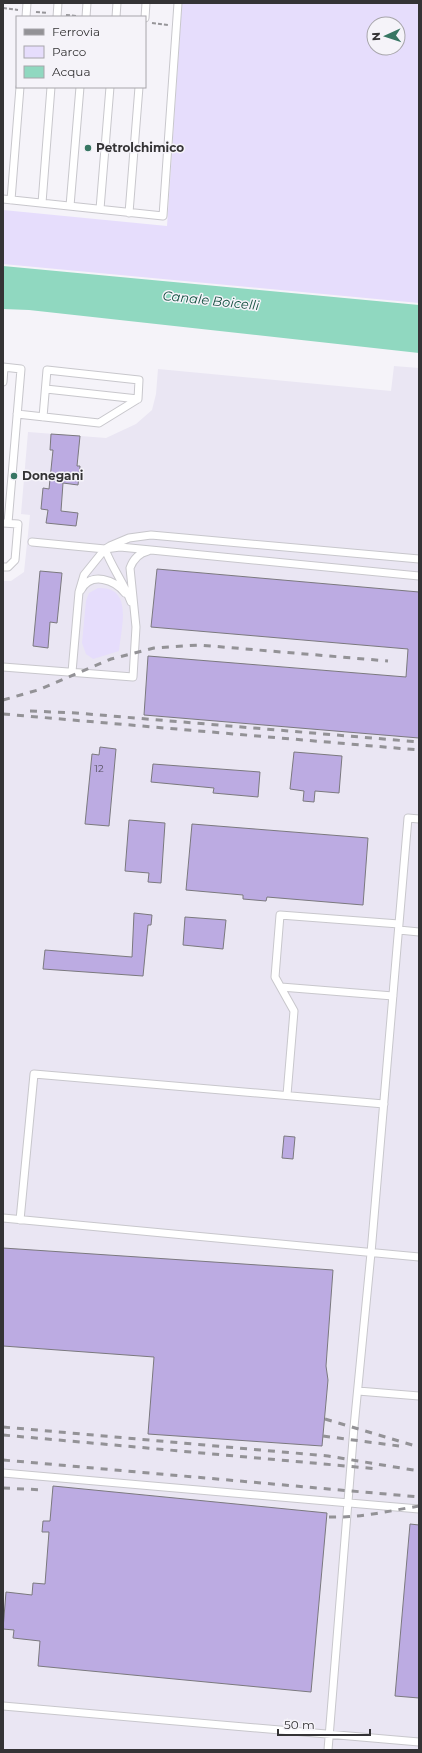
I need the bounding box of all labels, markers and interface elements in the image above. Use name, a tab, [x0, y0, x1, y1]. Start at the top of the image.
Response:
legend	[16, 16, 146, 88]
north arrow	[366, 16, 406, 56]
text: Ferrovia	[52, 24, 100, 39]
text: N	[369, 32, 383, 41]
text: Parco	[52, 44, 86, 59]
text: Acqua	[52, 64, 90, 79]
place label: Petrolchimico	[96, 140, 184, 155]
marker: Petrolchimico	[83, 143, 93, 153]
water label: Canale Boicelli	[162, 287, 261, 313]
place label: Donegani	[22, 468, 83, 483]
marker: Donegani	[9, 471, 19, 481]
house number: 12	[94, 762, 104, 775]
scale bar	[278, 1711, 370, 1737]
text: 50 m	[284, 1717, 315, 1732]

